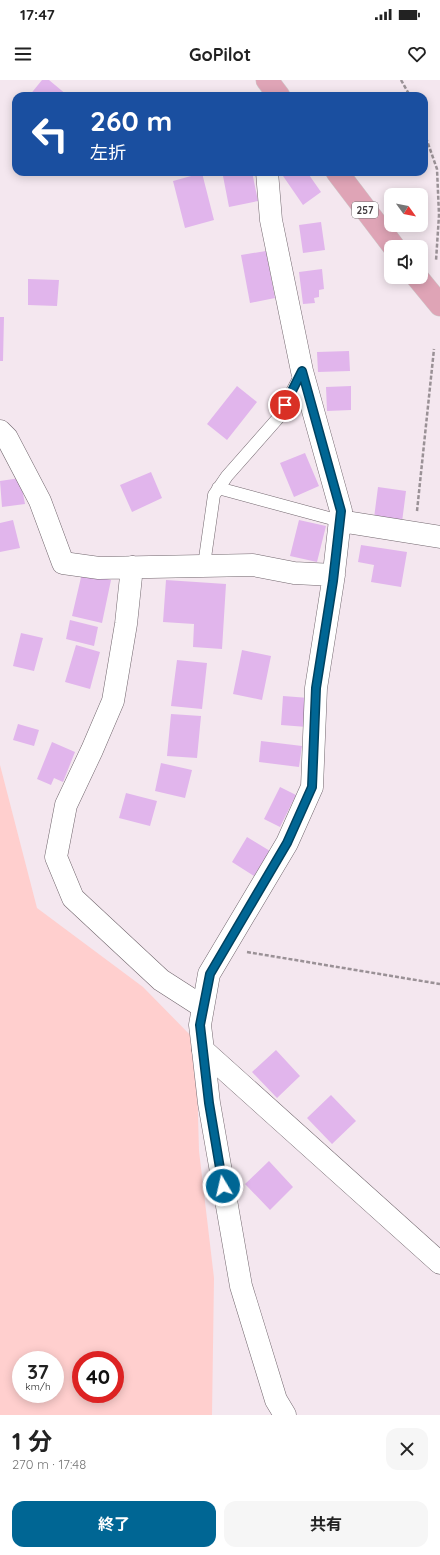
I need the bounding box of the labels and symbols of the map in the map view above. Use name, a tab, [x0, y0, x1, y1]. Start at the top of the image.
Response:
north arrow	[384, 188, 428, 232]
road number: 257	[352, 202, 378, 218]
pin	[268, 388, 302, 422]
position arrow	[202, 1165, 244, 1207]
speed limit sign: 40	[72, 1351, 124, 1403]

